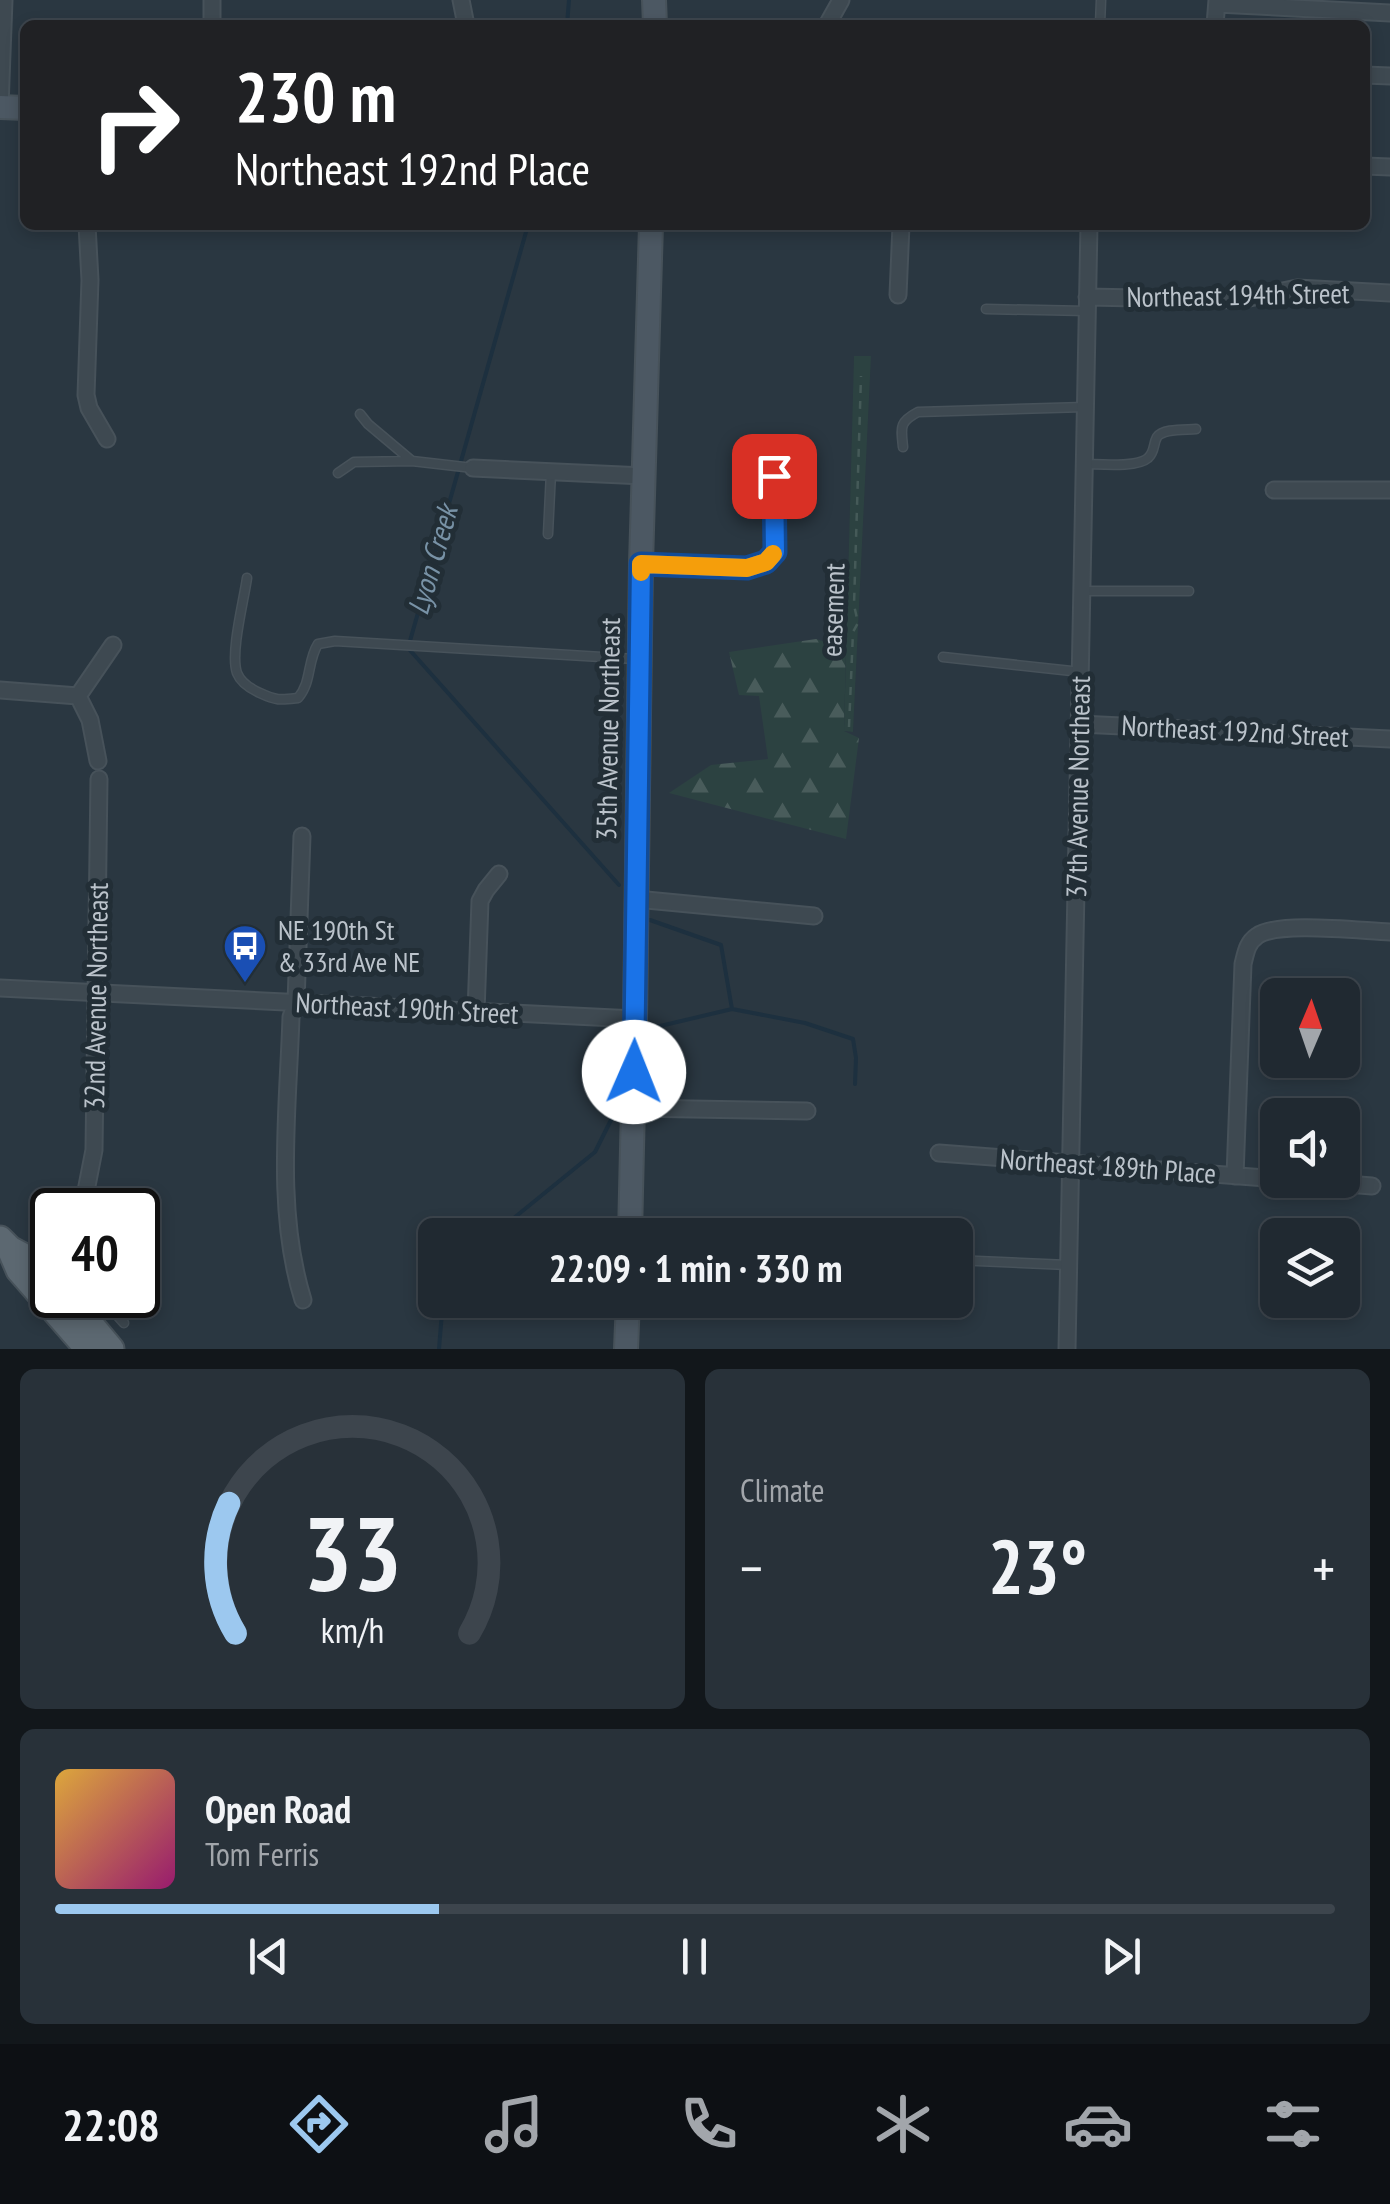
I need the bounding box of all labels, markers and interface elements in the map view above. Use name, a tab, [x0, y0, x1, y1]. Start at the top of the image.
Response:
text: 230 m	[235, 51, 396, 141]
icon: right	[70, 60, 200, 190]
text: Northeast 192nd Place	[235, 139, 590, 197]
street label: Northeast 194th Street	[1126, 274, 1350, 315]
pin	[732, 434, 817, 519]
icon: arrive	[747, 449, 802, 504]
water label: Lyon Creek	[397, 497, 467, 619]
street label: easement	[812, 562, 853, 657]
street label: 35th Avenue Northeast	[587, 617, 628, 841]
street label: 37th Avenue Northeast	[1057, 675, 1098, 898]
street label: Northeast 192nd Street	[1120, 706, 1350, 755]
street label: 32nd Avenue Northeast	[75, 882, 116, 1110]
place label: NE 190th St & 33rd Ave NE	[278, 911, 420, 980]
bus stop icon: NE 190th St & 33rd Ave NE	[222, 923, 268, 984]
north arrow	[1260, 978, 1360, 1078]
map controls	[1260, 978, 1360, 1318]
street label: Northeast 190th Street	[295, 983, 520, 1032]
position arrow	[582, 1020, 686, 1124]
button: sound	[1260, 1098, 1360, 1198]
street label: Northeast 189th Place	[999, 1139, 1217, 1192]
speed limit sign: 40	[30, 1188, 160, 1318]
button: layers	[1260, 1218, 1360, 1318]
text: 22:09 · 1 min · 330 m	[549, 1243, 842, 1292]
text: Climate	[740, 1469, 824, 1511]
text: 33	[303, 1485, 402, 1620]
text: 23°	[988, 1518, 1087, 1615]
text: −	[740, 1532, 763, 1603]
text: +	[1312, 1532, 1335, 1603]
text: km/h	[321, 1607, 384, 1653]
text: Open Road	[205, 1784, 351, 1833]
text: Tom Ferris	[205, 1833, 319, 1875]
icon: previous	[241, 1929, 296, 1984]
icon: pause	[667, 1929, 722, 1984]
icon: next	[1094, 1929, 1149, 1984]
icon: directions	[284, 2089, 354, 2159]
icon: music	[479, 2089, 549, 2159]
icon: phone	[674, 2089, 744, 2159]
icon: climate	[868, 2089, 938, 2159]
icon: car	[1063, 2089, 1133, 2159]
icon: filters	[1258, 2089, 1328, 2159]
text: 22:08	[62, 2095, 160, 2153]

